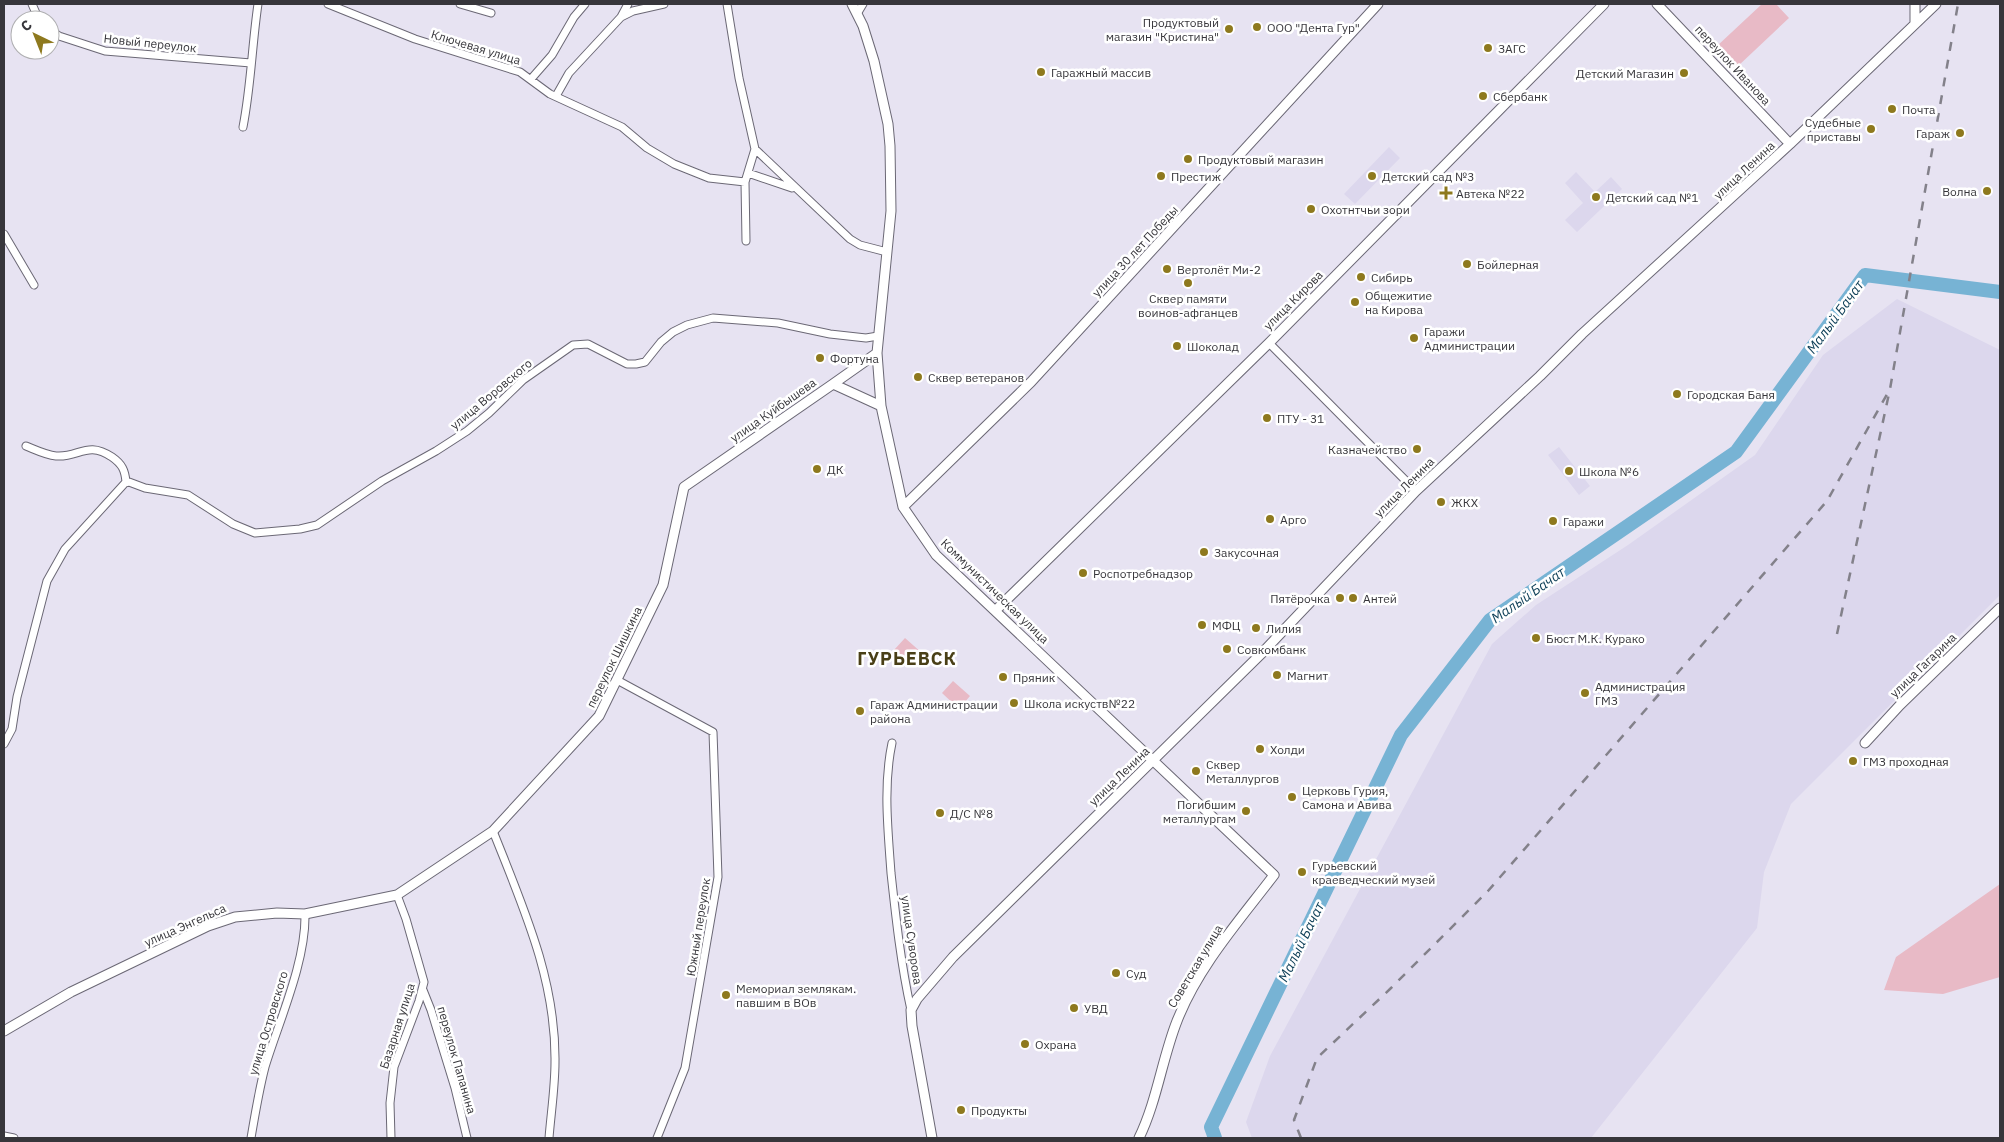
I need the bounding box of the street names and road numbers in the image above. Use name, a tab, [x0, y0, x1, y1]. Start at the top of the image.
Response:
street label: переулок Иванова	[1692, 22, 1774, 109]
street label: Ключевая улица	[429, 26, 523, 68]
street label: Новый переулок	[103, 31, 198, 55]
street label: улица Ленина	[1710, 137, 1778, 202]
street label: улица 30 лет Победы	[1089, 202, 1181, 300]
street label: улица Кирова	[1260, 267, 1326, 333]
street label: улица Воровского	[447, 355, 535, 432]
street label: улица Куйбышева	[727, 374, 819, 445]
street label: улица Ленина	[1371, 454, 1437, 520]
street label: Коммунистическая улица	[938, 535, 1053, 647]
street label: переулок Шишкина	[583, 603, 645, 710]
street label: улица Гагарина	[1887, 629, 1960, 700]
street label: улица Ленина	[1086, 743, 1153, 809]
street label: Южный переулок	[683, 877, 713, 977]
street label: улица Суворова	[898, 895, 926, 986]
street label: улица Энгельса	[142, 900, 229, 950]
street label: Советская улица	[1164, 921, 1226, 1010]
street label: улица Островского	[245, 969, 291, 1077]
street label: Базарная улица	[376, 981, 418, 1071]
street label: переулок Папанина	[434, 1004, 480, 1116]

